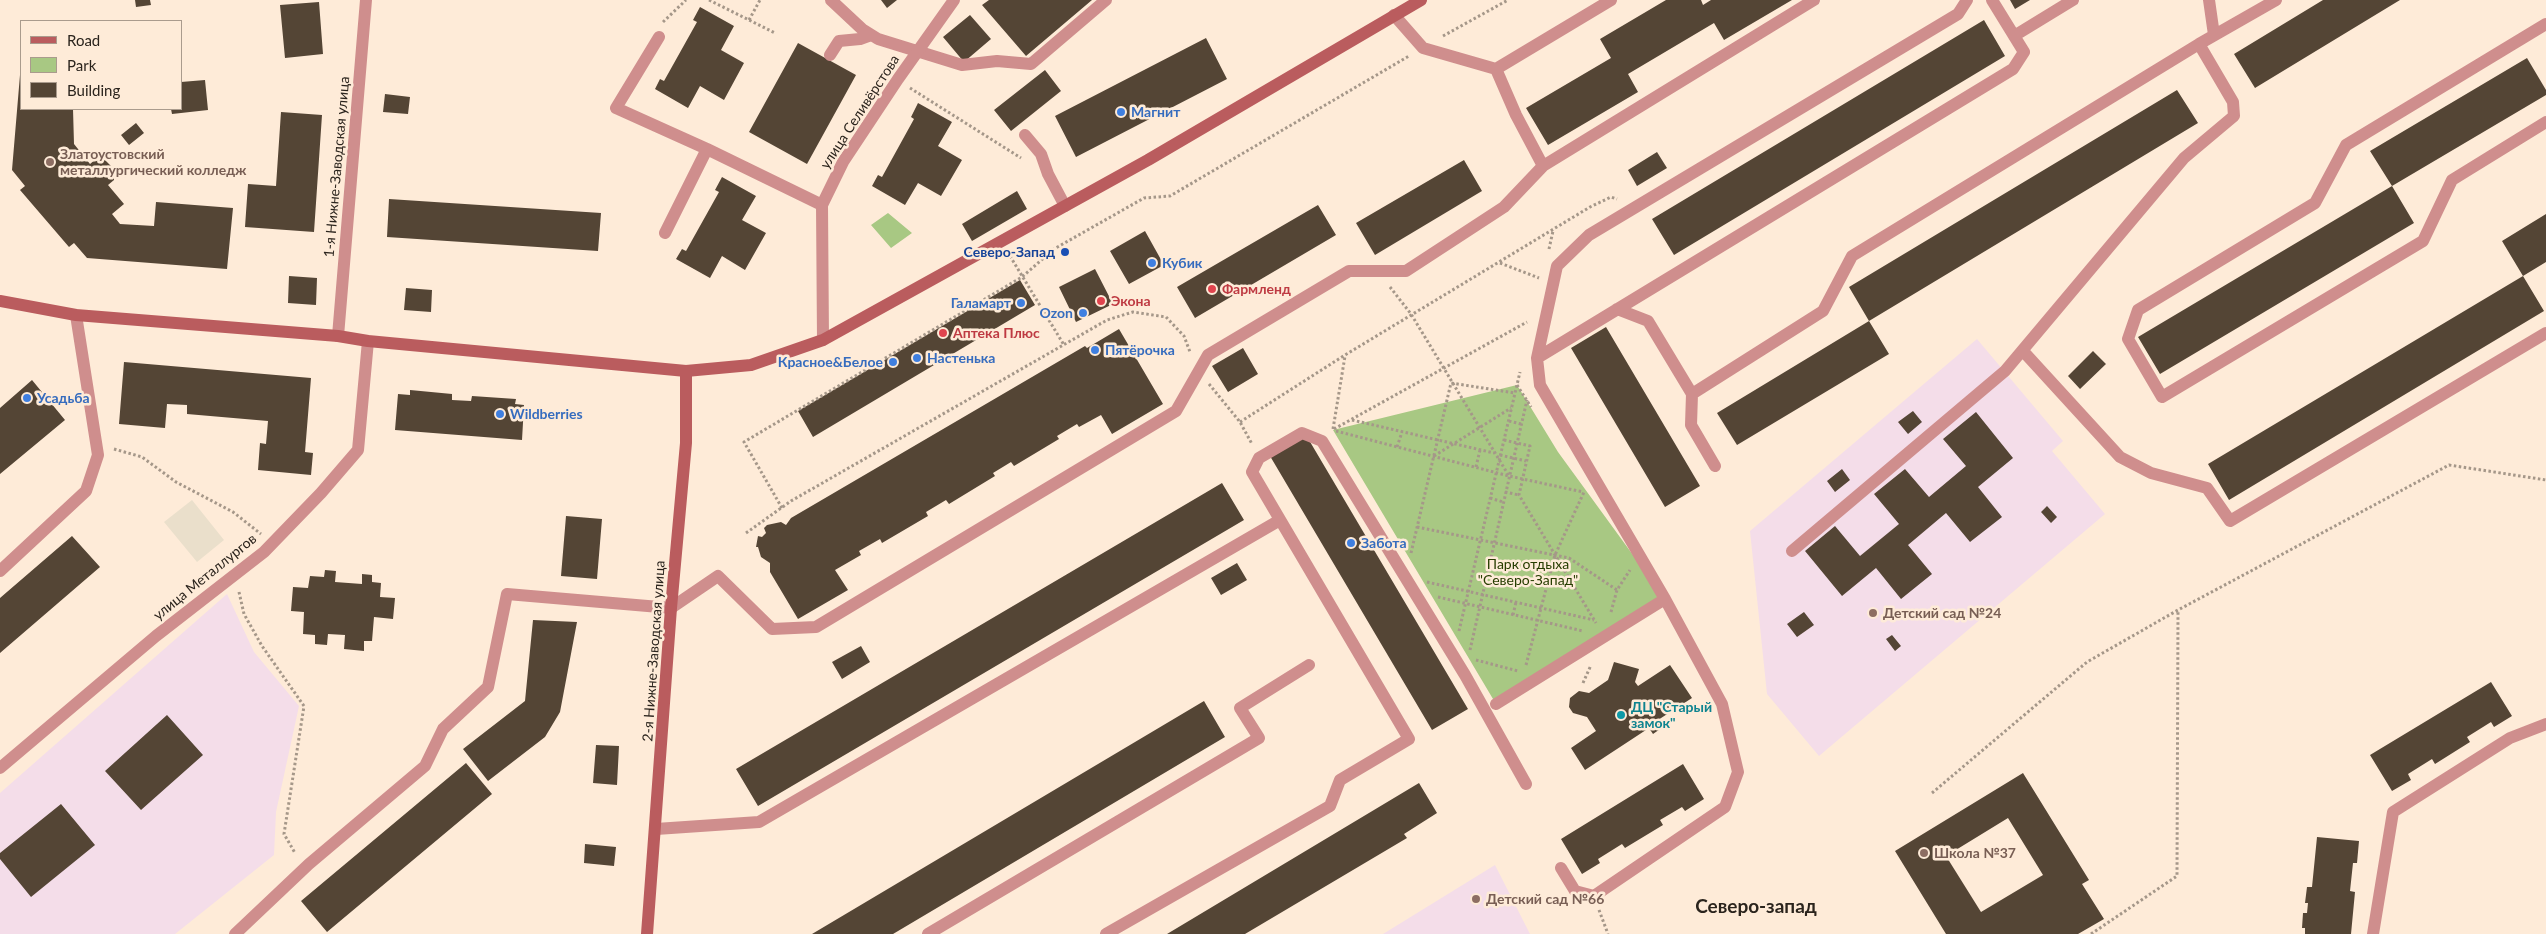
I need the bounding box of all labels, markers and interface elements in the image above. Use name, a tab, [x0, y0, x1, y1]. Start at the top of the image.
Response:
legend	[20, 20, 182, 110]
text: Road	[67, 31, 100, 49]
street label: улица Селивёрстова	[817, 52, 903, 172]
text: Park	[67, 56, 96, 74]
street label: 1-я Нижне-Заводская улица	[321, 76, 353, 258]
text: Building	[67, 81, 120, 99]
place label: Магнит	[1131, 104, 1180, 120]
marker: Магнит	[1115, 106, 1127, 118]
place label: Златоустовский металлургический колледж	[60, 146, 246, 178]
marker: Златоустовский металлургический колледж	[44, 156, 56, 168]
place label: Северо-Запад	[964, 244, 1055, 260]
marker: Северо-Запад	[1059, 246, 1071, 258]
place label: Кубик	[1162, 255, 1202, 271]
marker: Кубик	[1146, 257, 1158, 269]
place label: Фармленд	[1222, 281, 1291, 297]
marker: Фармленд	[1206, 283, 1218, 295]
place label: Экона	[1111, 293, 1151, 309]
place label: Галамарт	[951, 295, 1011, 311]
marker: Экона	[1095, 295, 1107, 307]
marker: Галамарт	[1015, 297, 1027, 309]
place label: Ozon	[1040, 305, 1073, 321]
marker: Ozon	[1077, 307, 1089, 319]
place label: Аптека Плюс	[953, 325, 1040, 341]
marker: Аптека Плюс	[937, 327, 949, 339]
place label: Пятёрочка	[1105, 342, 1175, 358]
marker: Пятёрочка	[1089, 344, 1101, 356]
place label: Настенька	[927, 350, 995, 366]
marker: Настенька	[911, 352, 923, 364]
place label: Красное&Белое	[778, 354, 883, 370]
marker: Красное&Белое	[887, 356, 899, 368]
place label: Усадьба	[37, 390, 90, 406]
marker: Усадьба	[21, 392, 33, 404]
place label: Wildberries	[510, 406, 583, 422]
marker: Wildberries	[494, 408, 506, 420]
street label: улица Металлургов	[150, 530, 260, 624]
place label: Забота	[1361, 535, 1407, 551]
marker: Забота	[1345, 537, 1357, 549]
park label: Парк отдыха "Северо-Запад"	[1478, 556, 1578, 588]
street label: 2-я Нижне-Заводская улица	[639, 560, 669, 742]
place label: Детский сад №24	[1883, 605, 2001, 621]
marker: Детский сад №24	[1867, 607, 1879, 619]
place label: ДЦ "Старый замок"	[1631, 699, 1712, 732]
marker: ДЦ "Старый замок"	[1615, 709, 1627, 721]
place label: Школа №37	[1934, 845, 2016, 861]
marker: Школа №37	[1918, 847, 1930, 859]
place label: Детский сад №66	[1486, 891, 1604, 907]
marker: Детский сад №66	[1470, 893, 1482, 905]
district label: Северо-запад	[1695, 896, 1817, 918]

